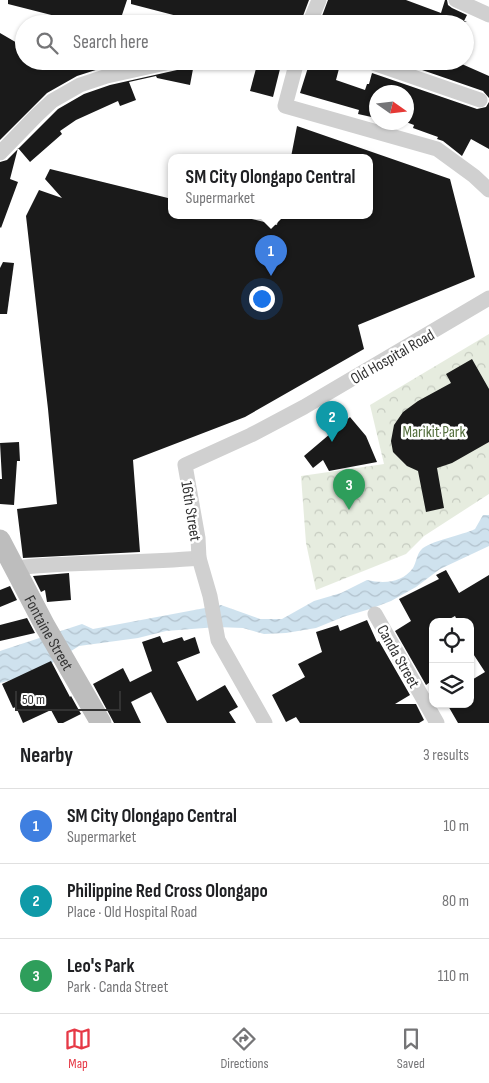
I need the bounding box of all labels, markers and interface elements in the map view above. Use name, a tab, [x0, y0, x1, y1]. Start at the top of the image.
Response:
search box	[15, 15, 474, 70]
icon: search	[33, 29, 61, 57]
text: Search here	[73, 31, 149, 54]
north arrow	[369, 85, 414, 130]
popup	[168, 154, 373, 219]
text: SM City Olongapo Central	[186, 166, 355, 189]
text: Supermarket	[186, 189, 255, 208]
pin: 1	[255, 235, 287, 276]
your location	[249, 286, 275, 312]
street label: Old Hospital Road	[348, 326, 438, 389]
pin: 2	[316, 401, 348, 442]
park label: Marikit Park	[402, 423, 466, 442]
pin: 3	[333, 469, 365, 510]
street label: 16th Street	[176, 480, 205, 543]
street label: Fontaine Street	[20, 593, 77, 674]
map controls	[429, 618, 474, 708]
button: locate	[429, 618, 474, 663]
street label: Canda Street	[372, 622, 423, 692]
button: layers	[429, 663, 474, 708]
scale bar	[15, 688, 121, 711]
text: 50 m	[22, 691, 45, 708]
text: Nearby	[20, 743, 73, 768]
text: 3 results	[423, 746, 469, 765]
text: SM City Olongapo Central	[67, 805, 237, 828]
text: 1	[33, 817, 39, 836]
text: 10 m	[443, 817, 469, 836]
text: Supermarket	[67, 828, 136, 847]
text: Philippine Red Cross Olongapo	[67, 880, 268, 903]
text: 2	[32, 892, 40, 911]
text: 80 m	[442, 892, 469, 911]
text: Place · Old Hospital Road	[67, 903, 197, 922]
text: Leo's Park	[67, 955, 135, 978]
text: 3	[32, 967, 40, 986]
text: 110 m	[438, 967, 469, 986]
text: Park · Canda Street	[67, 978, 168, 997]
tab: Map	[64, 1025, 92, 1072]
tab: Directions	[220, 1025, 269, 1072]
tab: Saved	[397, 1025, 425, 1072]

